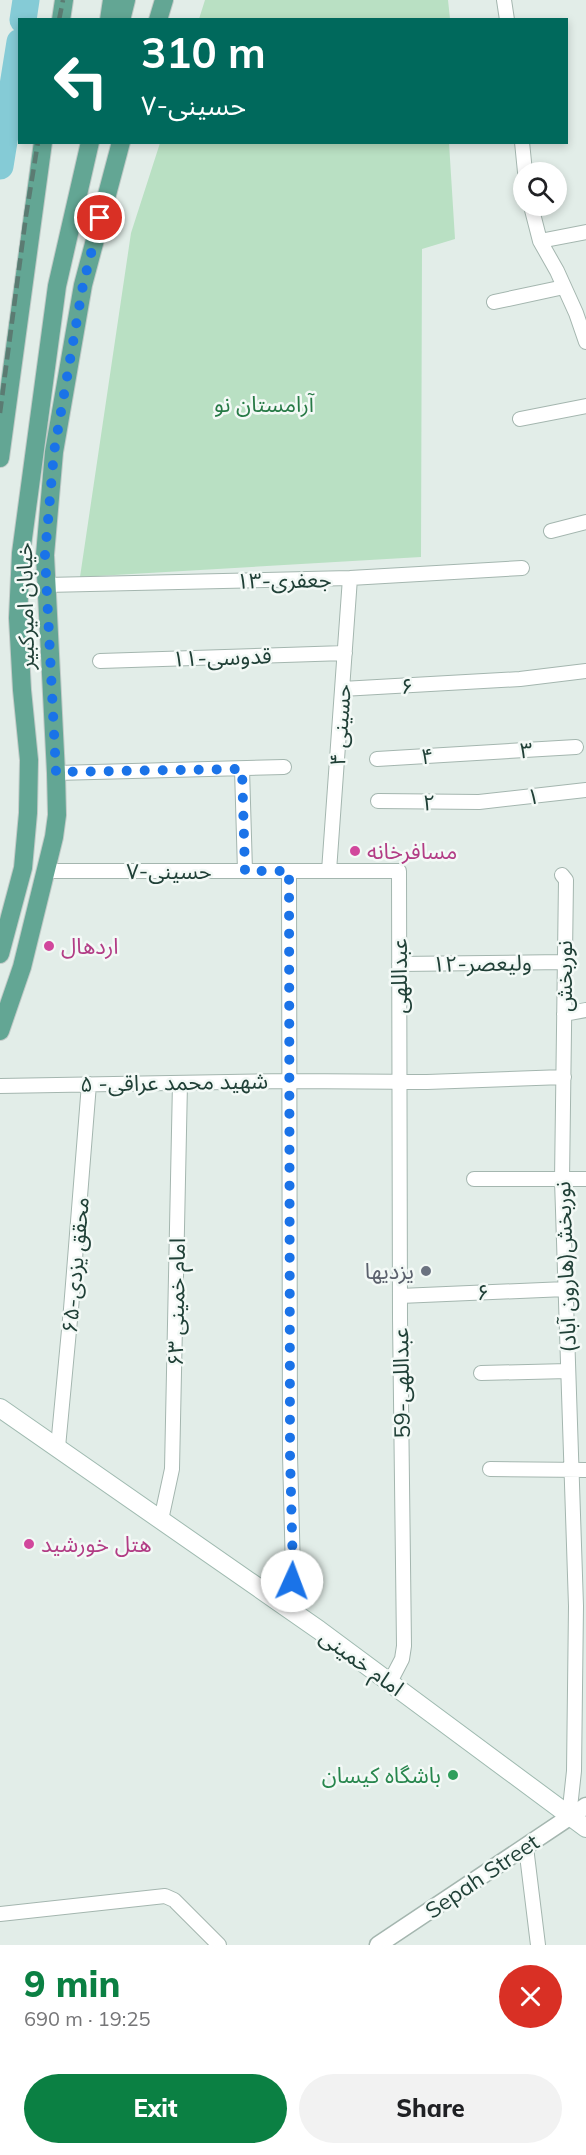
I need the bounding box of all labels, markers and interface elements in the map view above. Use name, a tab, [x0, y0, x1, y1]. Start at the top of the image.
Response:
text: 310 m	[141, 26, 266, 79]
icon: left	[42, 42, 120, 120]
text: حسینی-۷	[141, 88, 246, 122]
map controls	[513, 162, 567, 216]
button: search	[513, 162, 567, 216]
pin	[74, 192, 125, 243]
icon: arrive	[83, 201, 116, 234]
park label: آرامستان نو	[214, 390, 316, 418]
street label: خیابان امیرکبیر	[10, 542, 40, 671]
street label: جعفری-۱۳	[236, 565, 332, 595]
street label: قدوسی-۱۱	[172, 641, 272, 673]
street label: ۶	[400, 672, 414, 700]
street label: حسینی ۴	[323, 683, 357, 767]
street label: ۳	[519, 736, 533, 764]
street label: ۴	[420, 742, 434, 770]
street label: ۱	[525, 781, 541, 811]
street label: ۲	[423, 788, 435, 816]
place label: مسافرخانه	[367, 837, 457, 865]
marker: مسافرخانه	[348, 844, 362, 858]
street label: حسینی-۷	[126, 857, 212, 885]
place label: اردهال	[61, 932, 118, 960]
street label: عبداللهی	[385, 938, 413, 1014]
marker: اردهال	[42, 939, 56, 953]
street label: نوربخش	[550, 940, 578, 1012]
street label: ولیعصر-۱۲	[432, 948, 532, 978]
street label: شهید محمد عراقی- ۵	[80, 1066, 268, 1098]
street label: نوربخش(هارون آباد)	[548, 1181, 582, 1353]
street label: محقق یزدی-۶۵	[55, 1196, 95, 1334]
street label: امام خمینی ۶۳	[161, 1238, 194, 1366]
place label: یزدیها	[365, 1257, 414, 1285]
marker: یزدیها	[419, 1264, 433, 1278]
street label: ۶	[476, 1278, 490, 1306]
street label: عبداللهی-59	[386, 1327, 416, 1439]
place label: هتل خورشید	[41, 1530, 152, 1558]
marker: هتل خورشید	[22, 1537, 36, 1551]
position arrow	[260, 1549, 324, 1613]
street label: امام خمینی	[313, 1622, 410, 1704]
place label: باشگاه کیسان	[322, 1761, 441, 1789]
marker: باشگاه کیسان	[446, 1768, 460, 1782]
street label: Sepah Street	[420, 1827, 545, 1924]
text: 9 min	[24, 1961, 120, 2006]
button: close	[499, 1965, 562, 2028]
text: 690 m · 19:25	[24, 2006, 150, 2031]
button: Exit	[24, 2074, 287, 2143]
button: Share	[299, 2074, 562, 2143]

